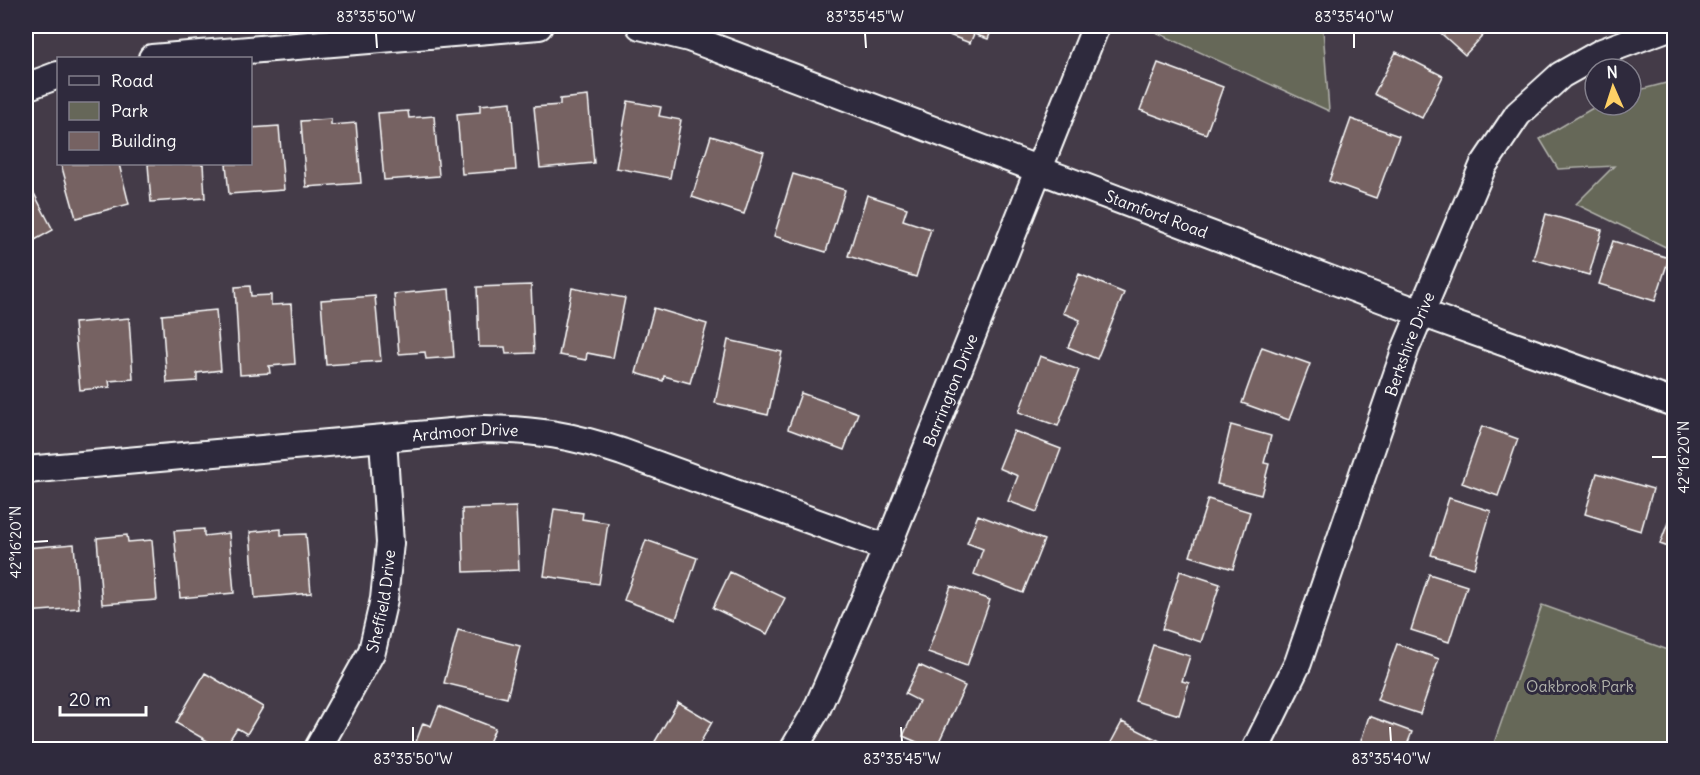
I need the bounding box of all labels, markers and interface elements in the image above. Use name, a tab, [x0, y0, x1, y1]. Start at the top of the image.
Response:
text: 83°35'50"W	[336, 7, 416, 26]
text: 83°35'45"W	[826, 7, 904, 26]
text: 83°35'40"W	[1314, 7, 1394, 26]
legend	[57, 57, 252, 165]
north arrow	[1583, 57, 1643, 117]
text: N	[1606, 62, 1618, 82]
text: Road	[111, 69, 154, 92]
text: Park	[111, 99, 148, 122]
text: Building	[111, 129, 176, 152]
street label: Stamford Road	[1102, 186, 1211, 242]
street label: Berkshire Drive	[1380, 289, 1439, 399]
street label: Barrington Drive	[919, 331, 982, 450]
street label: Ardmoor Drive	[411, 419, 519, 445]
text: 42°16'20"N	[1674, 421, 1693, 493]
text: 42°16'20"N	[6, 506, 25, 578]
street label: Sheffield Drive	[362, 549, 399, 655]
park label: Oakbrook Park	[1526, 676, 1634, 696]
scale bar	[60, 679, 146, 717]
text: 20 m	[69, 688, 111, 711]
text: 83°35'50"W	[373, 749, 453, 768]
text: 83°35'45"W	[863, 749, 941, 768]
text: 83°35'40"W	[1351, 749, 1431, 768]

